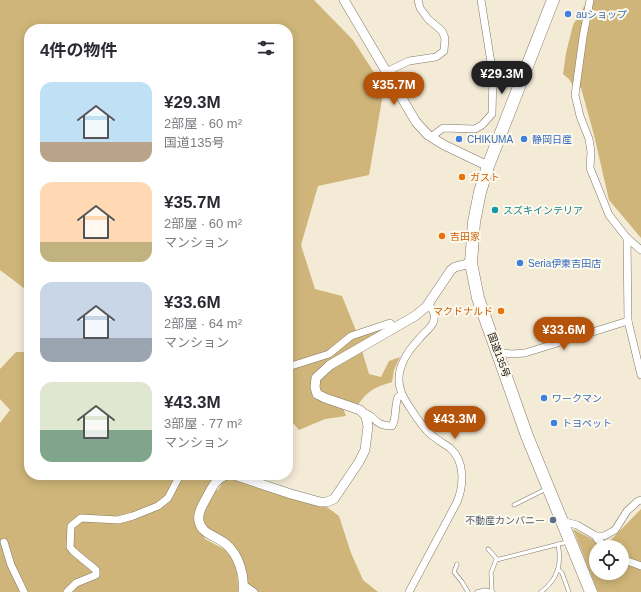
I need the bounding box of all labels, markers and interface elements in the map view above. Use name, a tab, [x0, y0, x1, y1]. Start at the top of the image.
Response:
marker: auショップ	[563, 9, 573, 19]
place label: auショップ	[576, 9, 627, 20]
icon: filters	[255, 37, 277, 59]
text: 4件の物件	[40, 41, 117, 60]
pin: ¥29.3M	[469, 61, 535, 95]
text: ¥29.3M	[480, 66, 524, 81]
pin: ¥35.7M	[361, 72, 427, 106]
text: ¥35.7M	[372, 77, 416, 92]
text: ¥29.3M	[164, 93, 221, 112]
icon: home	[72, 98, 120, 146]
text: 2部屋 · 60 m²	[164, 116, 242, 131]
marker: CHIKUMA	[454, 134, 464, 144]
place label: CHIKUMA	[467, 134, 513, 145]
marker: 静岡日産	[519, 134, 529, 144]
place label: 静岡日産	[532, 134, 572, 145]
text: 国道135号	[164, 135, 225, 150]
marker: ガスト	[457, 172, 467, 182]
place label: ガスト	[470, 172, 500, 183]
text: ¥35.7M	[164, 193, 221, 212]
icon: home	[72, 198, 120, 246]
marker: スズキインテリア	[490, 205, 500, 215]
place label: スズキインテリア	[503, 205, 583, 216]
text: 2部屋 · 60 m²	[164, 216, 242, 231]
marker: 吉田家	[437, 231, 447, 241]
place label: 吉田家	[450, 231, 480, 242]
text: マンション	[164, 235, 229, 250]
marker: Seria伊東吉田店	[515, 258, 525, 268]
place label: Seria伊東吉田店	[528, 258, 601, 269]
text: ¥33.6M	[164, 293, 221, 312]
icon: home	[72, 298, 120, 346]
place label: マクドナルド	[433, 306, 493, 317]
marker: マクドナルド	[496, 306, 506, 316]
text: 2部屋 · 64 m²	[164, 316, 242, 331]
pin: ¥33.6M	[531, 317, 597, 351]
text: ¥33.6M	[542, 322, 586, 337]
street label: 国道135号	[486, 331, 512, 379]
text: マンション	[164, 335, 229, 350]
text: ¥43.3M	[164, 393, 221, 412]
marker: ワークマン	[539, 393, 549, 403]
place label: ワークマン	[552, 393, 602, 404]
icon: home	[72, 398, 120, 446]
pin: ¥43.3M	[422, 406, 488, 440]
text: ¥43.3M	[433, 411, 477, 426]
text: 3部屋 · 77 m²	[164, 416, 242, 431]
marker: トヨペット	[549, 418, 559, 428]
place label: トヨペット	[562, 418, 612, 429]
text: マンション	[164, 435, 229, 450]
place label: 不動産カンパニー	[465, 515, 545, 526]
marker: 不動産カンパニー	[548, 515, 558, 525]
map controls	[589, 540, 629, 580]
button: locate	[589, 540, 629, 580]

